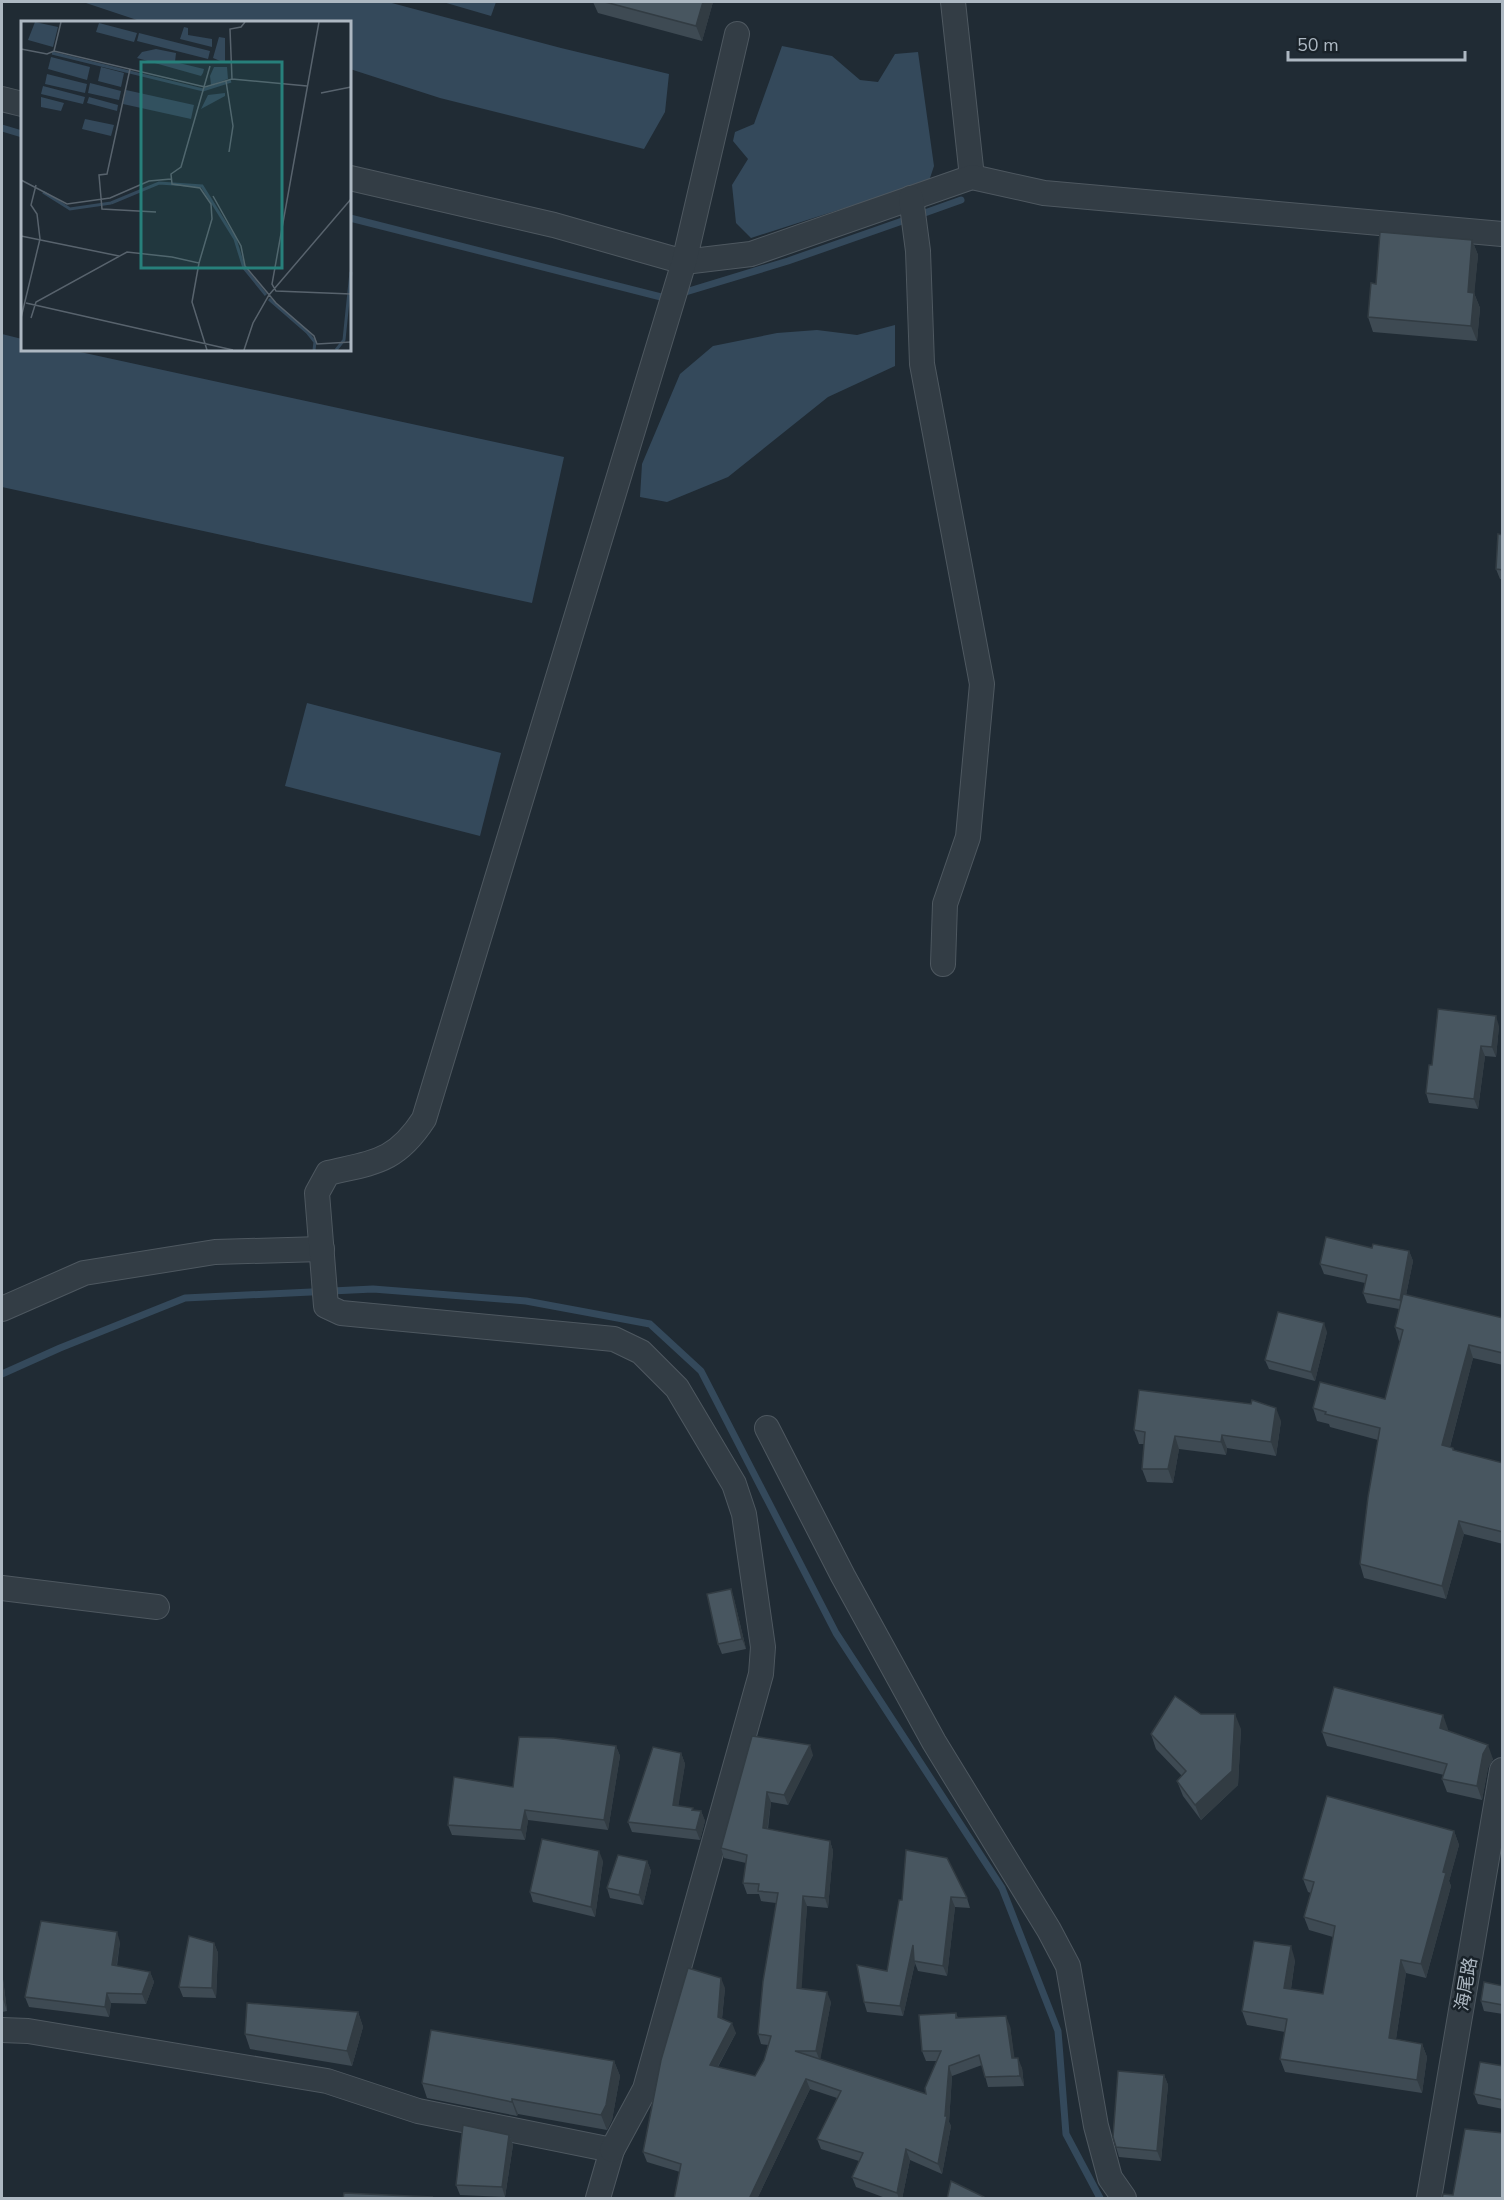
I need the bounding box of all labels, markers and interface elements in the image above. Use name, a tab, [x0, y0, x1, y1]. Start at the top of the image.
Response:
inset map	[21, 21, 351, 351]
scale bar	[1288, 24, 1465, 62]
text: 50 m	[1297, 33, 1339, 57]
street label: 海尾路	[1449, 1955, 1483, 2013]

